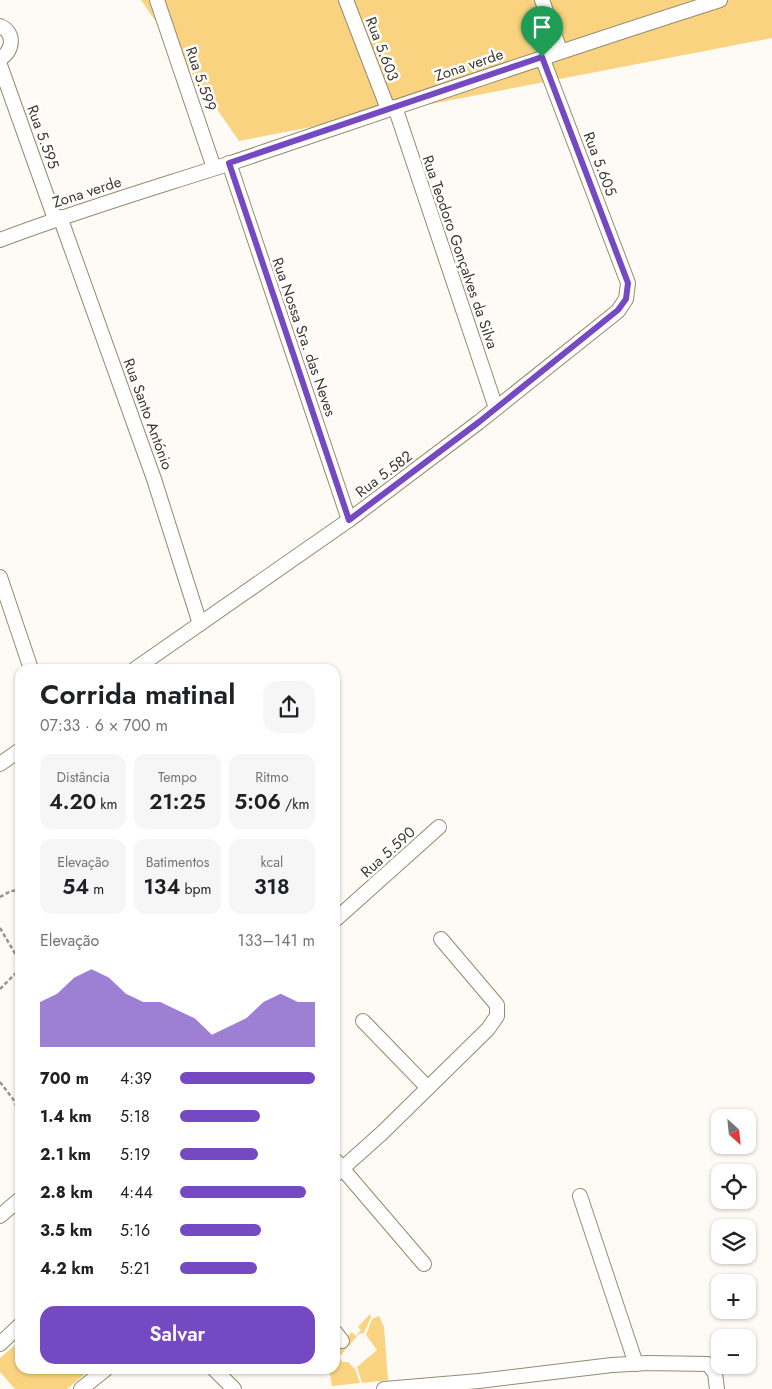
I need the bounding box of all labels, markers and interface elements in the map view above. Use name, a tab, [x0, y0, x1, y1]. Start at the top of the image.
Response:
pin	[521, 6, 563, 57]
icon: arrive	[528, 13, 556, 41]
street label: Rua 5.603	[360, 14, 404, 84]
street label: Zona verde	[432, 43, 506, 87]
street label: Rua 5.599	[180, 44, 222, 114]
street label: Rua 5.595	[21, 102, 65, 172]
street label: Rua 5.605	[578, 129, 622, 199]
street label: Rua Teodoro Gonçalves da Silva	[416, 152, 504, 352]
street label: Zona verde	[50, 170, 124, 213]
street label: Rua Nossa Sra. das Neves	[266, 255, 342, 419]
street label: Rua Santo António	[118, 355, 178, 473]
street label: Rua 5.582	[351, 445, 417, 503]
text: Corrida matinal	[40, 674, 235, 715]
button: share	[263, 681, 315, 733]
text: 07:33 · 6 × 700 m	[40, 714, 168, 737]
text: Distância	[56, 767, 110, 787]
text: Tempo	[158, 767, 197, 787]
text: Ritmo	[255, 767, 289, 787]
text: 4.20	[49, 787, 96, 817]
text: 21:25	[149, 787, 206, 817]
text: 5:06	[234, 787, 281, 817]
text: km	[96, 794, 117, 814]
text: /km	[281, 794, 309, 814]
street label: Rua 5.590	[356, 821, 420, 883]
text: Elevação	[57, 852, 109, 872]
text: Batimentos	[146, 852, 209, 872]
text: kcal	[261, 852, 283, 872]
text: 54	[62, 872, 89, 902]
text: 134	[144, 872, 180, 902]
text: 318	[254, 872, 290, 902]
text: m	[89, 879, 104, 899]
text: bpm	[180, 879, 211, 899]
text: Elevação	[40, 929, 99, 952]
text: 133–141 m	[237, 929, 315, 952]
text: 700 m	[40, 1067, 89, 1090]
text: 4:39	[120, 1067, 152, 1090]
text: 1.4 km	[40, 1105, 92, 1128]
text: 5:18	[120, 1105, 150, 1128]
north arrow	[711, 1109, 756, 1154]
map controls	[711, 1109, 756, 1374]
text: 2.1 km	[40, 1143, 91, 1166]
text: 5:19	[120, 1143, 150, 1166]
button: locate	[711, 1164, 756, 1209]
text: 2.8 km	[40, 1181, 93, 1204]
text: 4:44	[120, 1181, 153, 1204]
text: 3.5 km	[40, 1219, 92, 1242]
text: 5:16	[120, 1219, 150, 1242]
button: layers	[711, 1219, 756, 1264]
text: 4.2 km	[40, 1257, 94, 1280]
text: 5:21	[120, 1257, 150, 1280]
button: +	[711, 1274, 756, 1319]
button: Salvar	[40, 1306, 315, 1364]
button: −	[711, 1329, 756, 1374]

